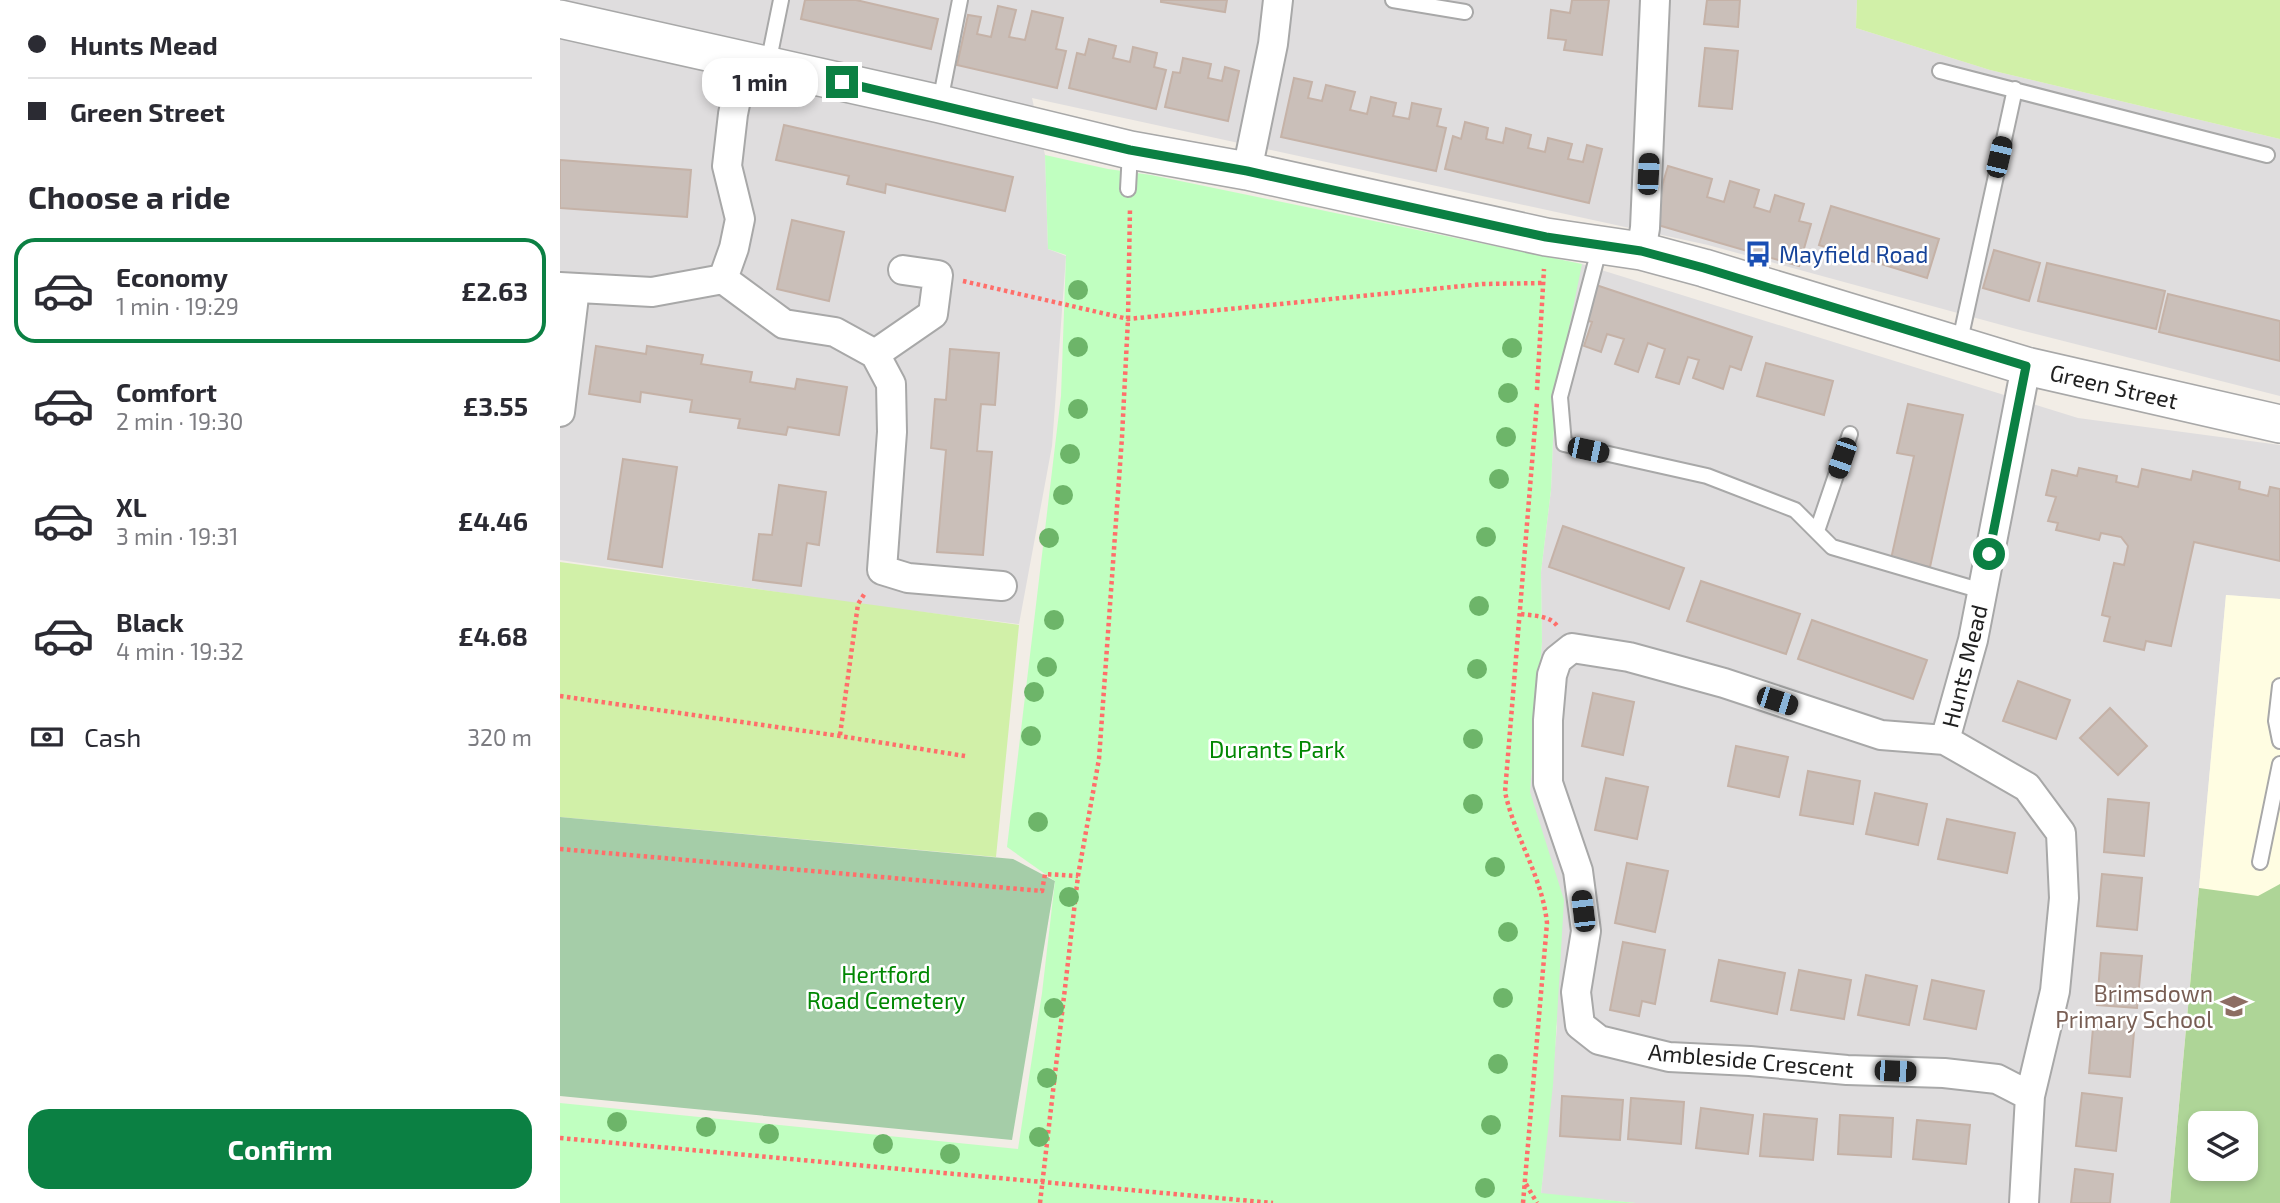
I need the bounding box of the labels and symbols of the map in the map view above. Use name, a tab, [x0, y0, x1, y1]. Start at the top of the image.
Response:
callout: 1 min	[702, 57, 818, 106]
route end	[826, 66, 858, 98]
car	[1985, 134, 2014, 180]
car	[1637, 152, 1660, 196]
bus stop icon: Mayfield Road	[1743, 239, 1773, 269]
place label: Mayfield Road	[1779, 240, 1928, 268]
street label: Green Street	[2047, 358, 2181, 414]
car	[1566, 435, 1611, 465]
car	[1826, 435, 1859, 481]
route start	[1973, 538, 2005, 570]
street label: Hunts Mead	[1935, 602, 1993, 730]
car	[1754, 685, 1801, 717]
park label: Durants Park	[1209, 735, 1345, 763]
car	[1571, 889, 1596, 933]
park label: Hertford Road Cemetery	[807, 960, 965, 1014]
place label: Brimsdown Primary School	[2055, 979, 2213, 1033]
school or university icon: Brimsdown Primary School	[2219, 991, 2249, 1021]
street label: Ambleside Crescent	[1647, 1037, 1855, 1083]
car	[1874, 1060, 1917, 1082]

